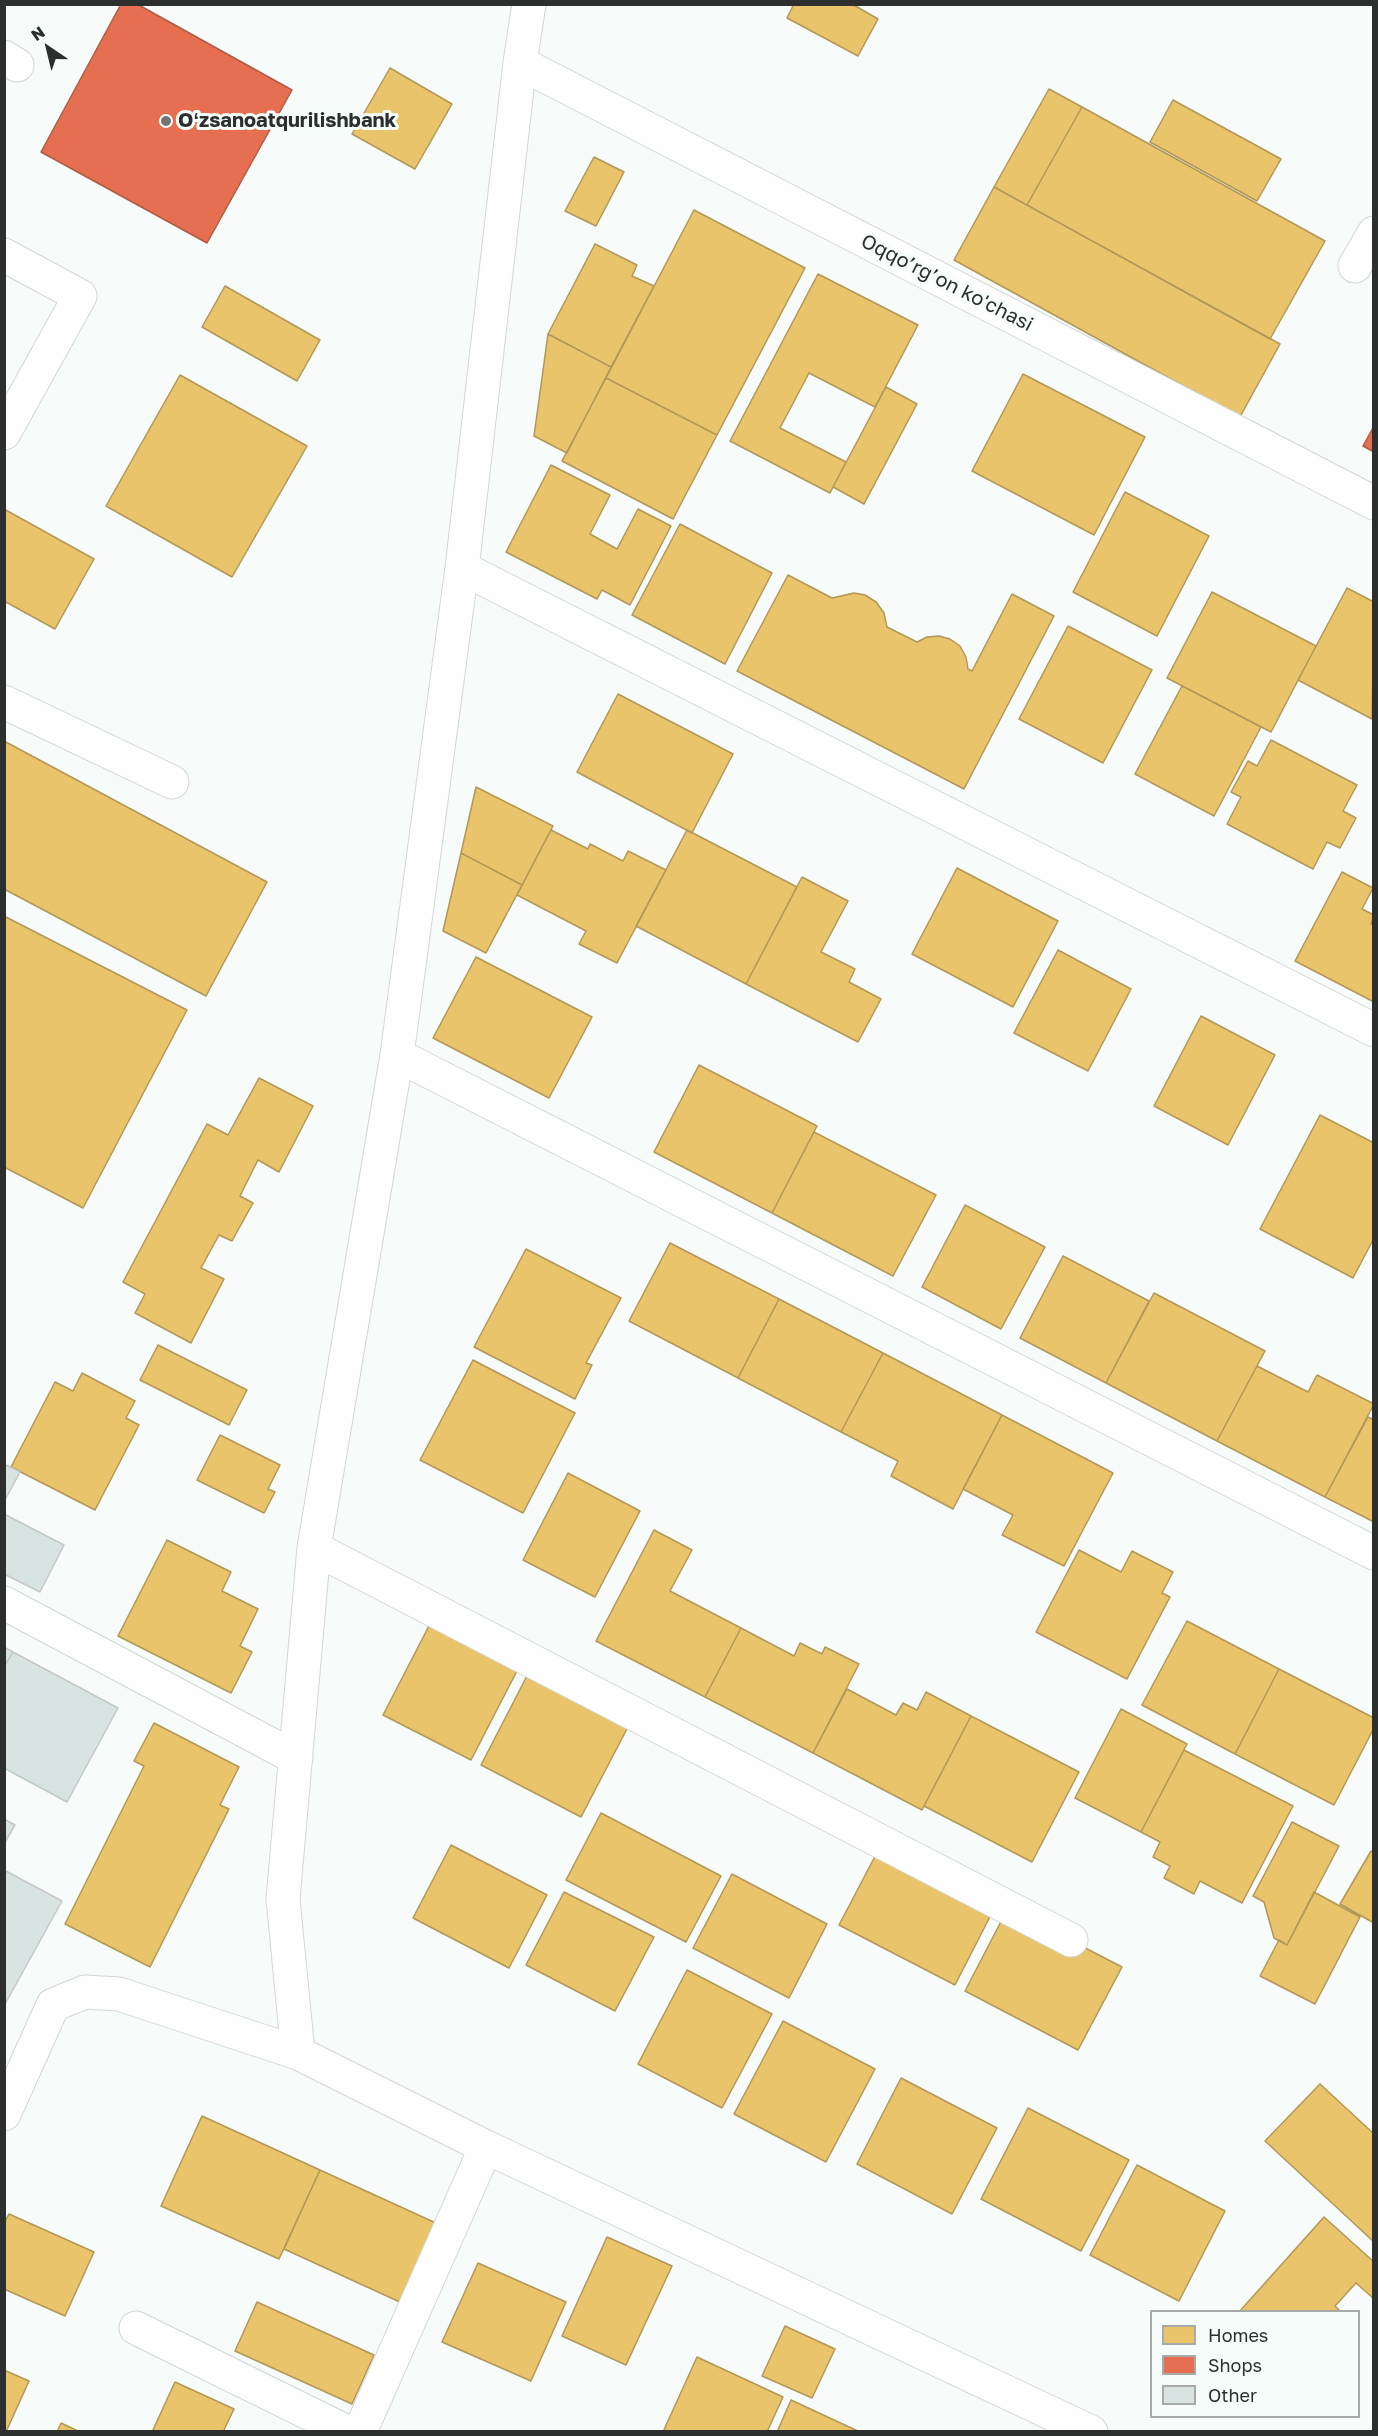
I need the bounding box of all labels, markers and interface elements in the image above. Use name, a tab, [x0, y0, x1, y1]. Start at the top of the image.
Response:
north arrow	[18, 18, 78, 78]
text: N	[27, 22, 48, 45]
place label: Oʻzsanoatqurilishbank	[178, 109, 396, 133]
marker: Oʻzsanoatqurilishbank	[159, 114, 173, 128]
street label: Oqqo’rg’on ko'chasi	[857, 229, 1037, 337]
legend	[1150, 2310, 1360, 2418]
text: Homes	[1208, 2324, 1268, 2346]
text: Shops	[1208, 2354, 1262, 2376]
text: Other	[1208, 2384, 1257, 2406]

